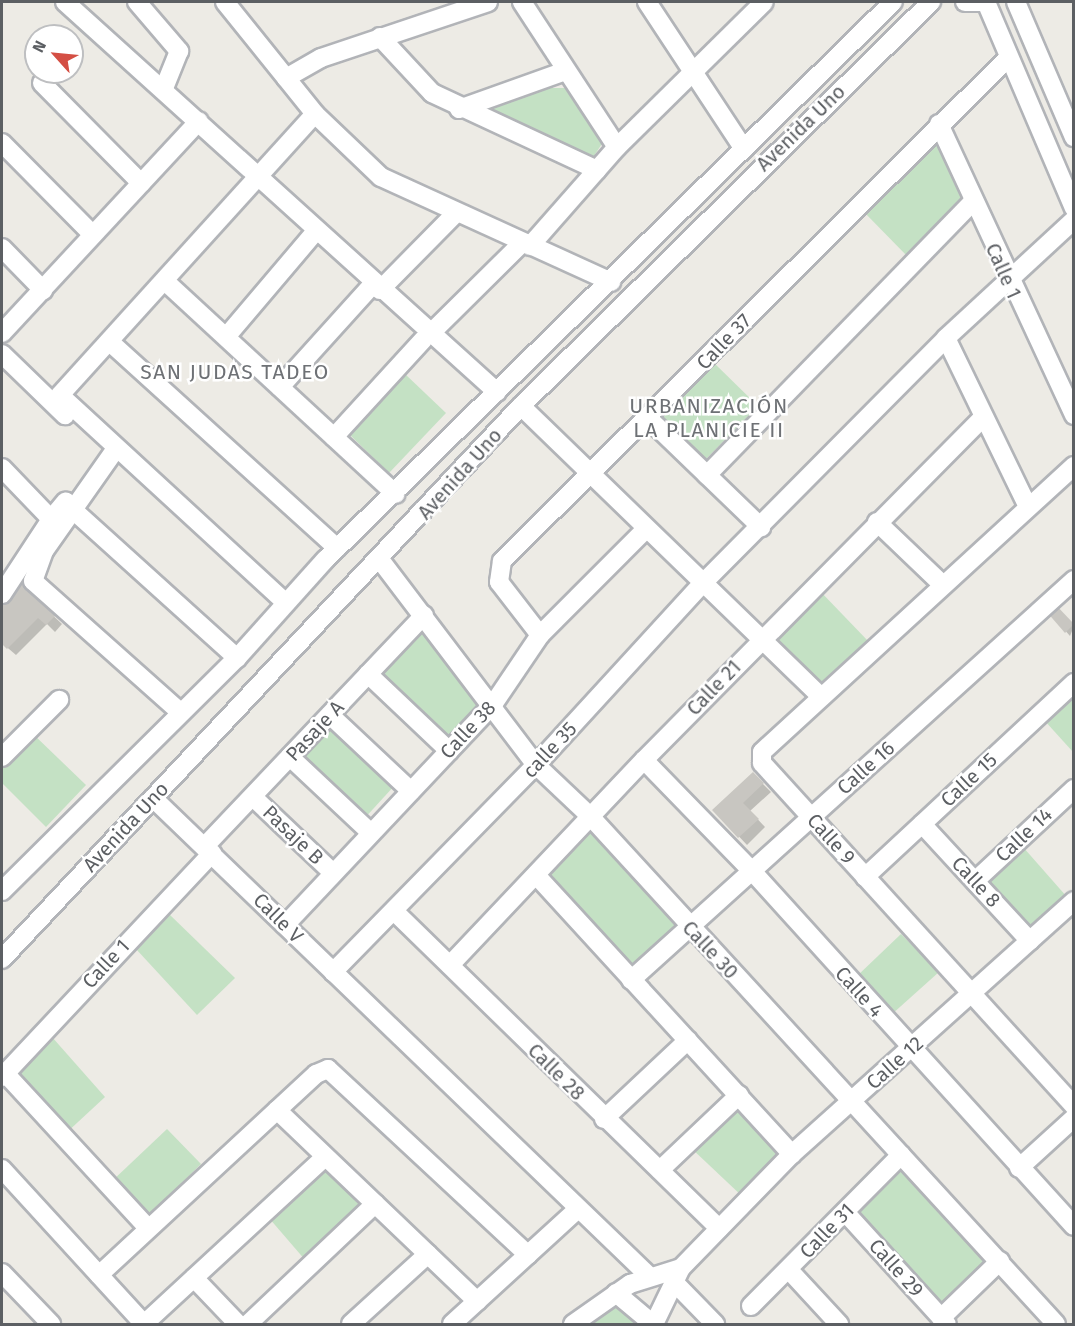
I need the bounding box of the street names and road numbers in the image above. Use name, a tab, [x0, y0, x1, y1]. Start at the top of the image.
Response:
street label: Avenida Uno	[752, 80, 850, 176]
street label: Calle 1	[980, 240, 1026, 302]
street label: Calle 37	[692, 309, 756, 375]
street label: Avenida Uno	[413, 424, 507, 524]
street label: Calle 21	[682, 655, 746, 721]
street label: Pasaje A	[281, 696, 349, 766]
street label: Calle 38	[435, 696, 501, 764]
street label: calle 35	[518, 717, 582, 783]
street label: Calle 16	[832, 736, 900, 800]
street label: Calle 15	[936, 748, 1002, 812]
street label: Avenida Uno	[78, 777, 174, 877]
street label: Pasaje B	[258, 800, 328, 870]
street label: Calle 14	[991, 803, 1057, 867]
street label: Calle 9	[802, 809, 860, 869]
street label: Calle 8	[947, 852, 1005, 912]
street label: Calle V	[248, 888, 308, 948]
street label: Calle 30	[677, 916, 743, 984]
street label: Calle 1	[77, 935, 135, 993]
street label: Calle 4	[830, 962, 888, 1022]
street label: Calle 12	[862, 1031, 928, 1095]
street label: Calle 28	[523, 1039, 589, 1105]
street label: Calle 31	[795, 1198, 859, 1264]
street label: Calle 29	[864, 1234, 928, 1302]

